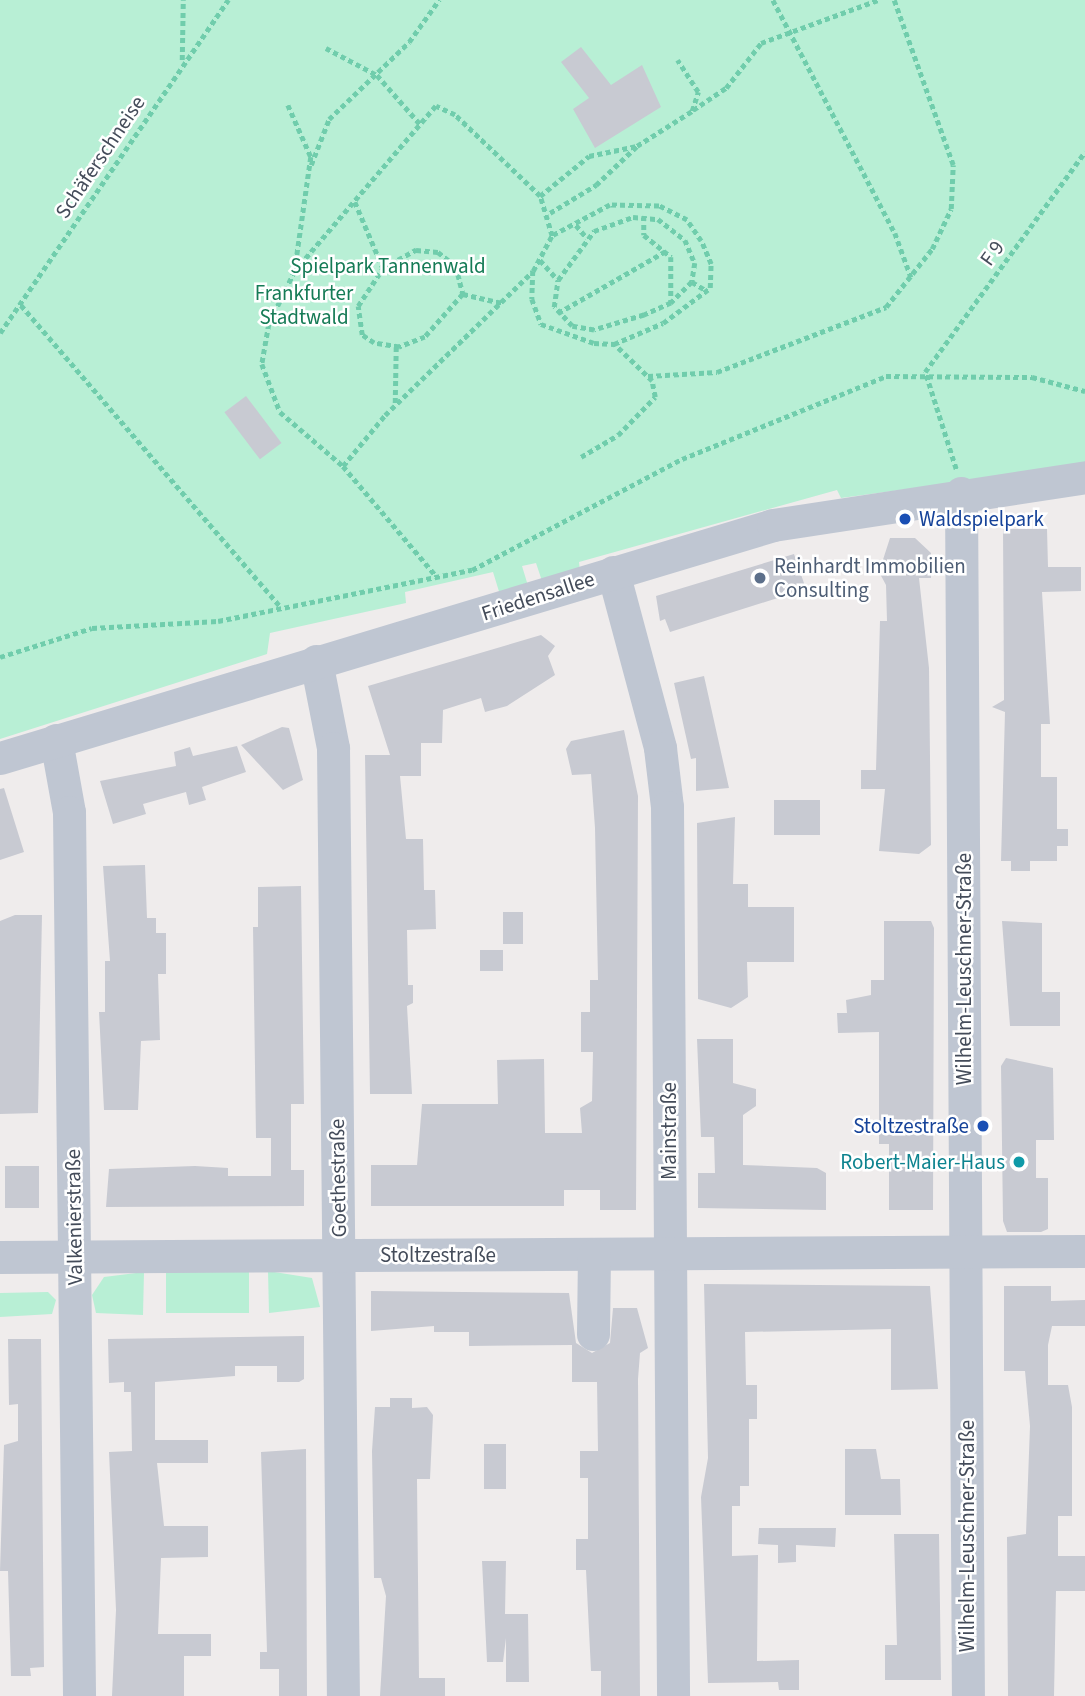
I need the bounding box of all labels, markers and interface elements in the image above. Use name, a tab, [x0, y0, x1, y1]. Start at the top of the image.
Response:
street label: Schäferschneise	[50, 91, 150, 223]
street label: F 9	[974, 235, 1010, 271]
park label: Spielpark Tannenwald	[290, 253, 486, 279]
park label: Frankfurter Stadtwald	[255, 280, 353, 330]
place label: Waldspielpark	[919, 506, 1044, 532]
marker: Waldspielpark	[897, 511, 913, 527]
place label: Reinhardt Immobilien Consulting	[774, 553, 966, 603]
street label: Friedensallee	[478, 566, 598, 626]
marker: Reinhardt Immobilien Consulting	[752, 570, 768, 586]
street label: Wilhelm-Leuschner-Straße	[951, 853, 977, 1085]
street label: Mainstraße	[656, 1082, 682, 1180]
place label: Stoltzestraße	[853, 1113, 969, 1139]
street label: Goethestraße	[324, 1118, 352, 1238]
marker: Stoltzestraße	[975, 1118, 991, 1134]
street label: Valkenierstraße	[60, 1149, 88, 1285]
place label: Robert-Maier-Haus	[840, 1149, 1005, 1175]
marker: Robert-Maier-Haus	[1011, 1154, 1027, 1170]
street label: Stoltzestraße	[380, 1242, 496, 1268]
street label: Wilhelm-Leuschner-Straße	[954, 1420, 980, 1652]

